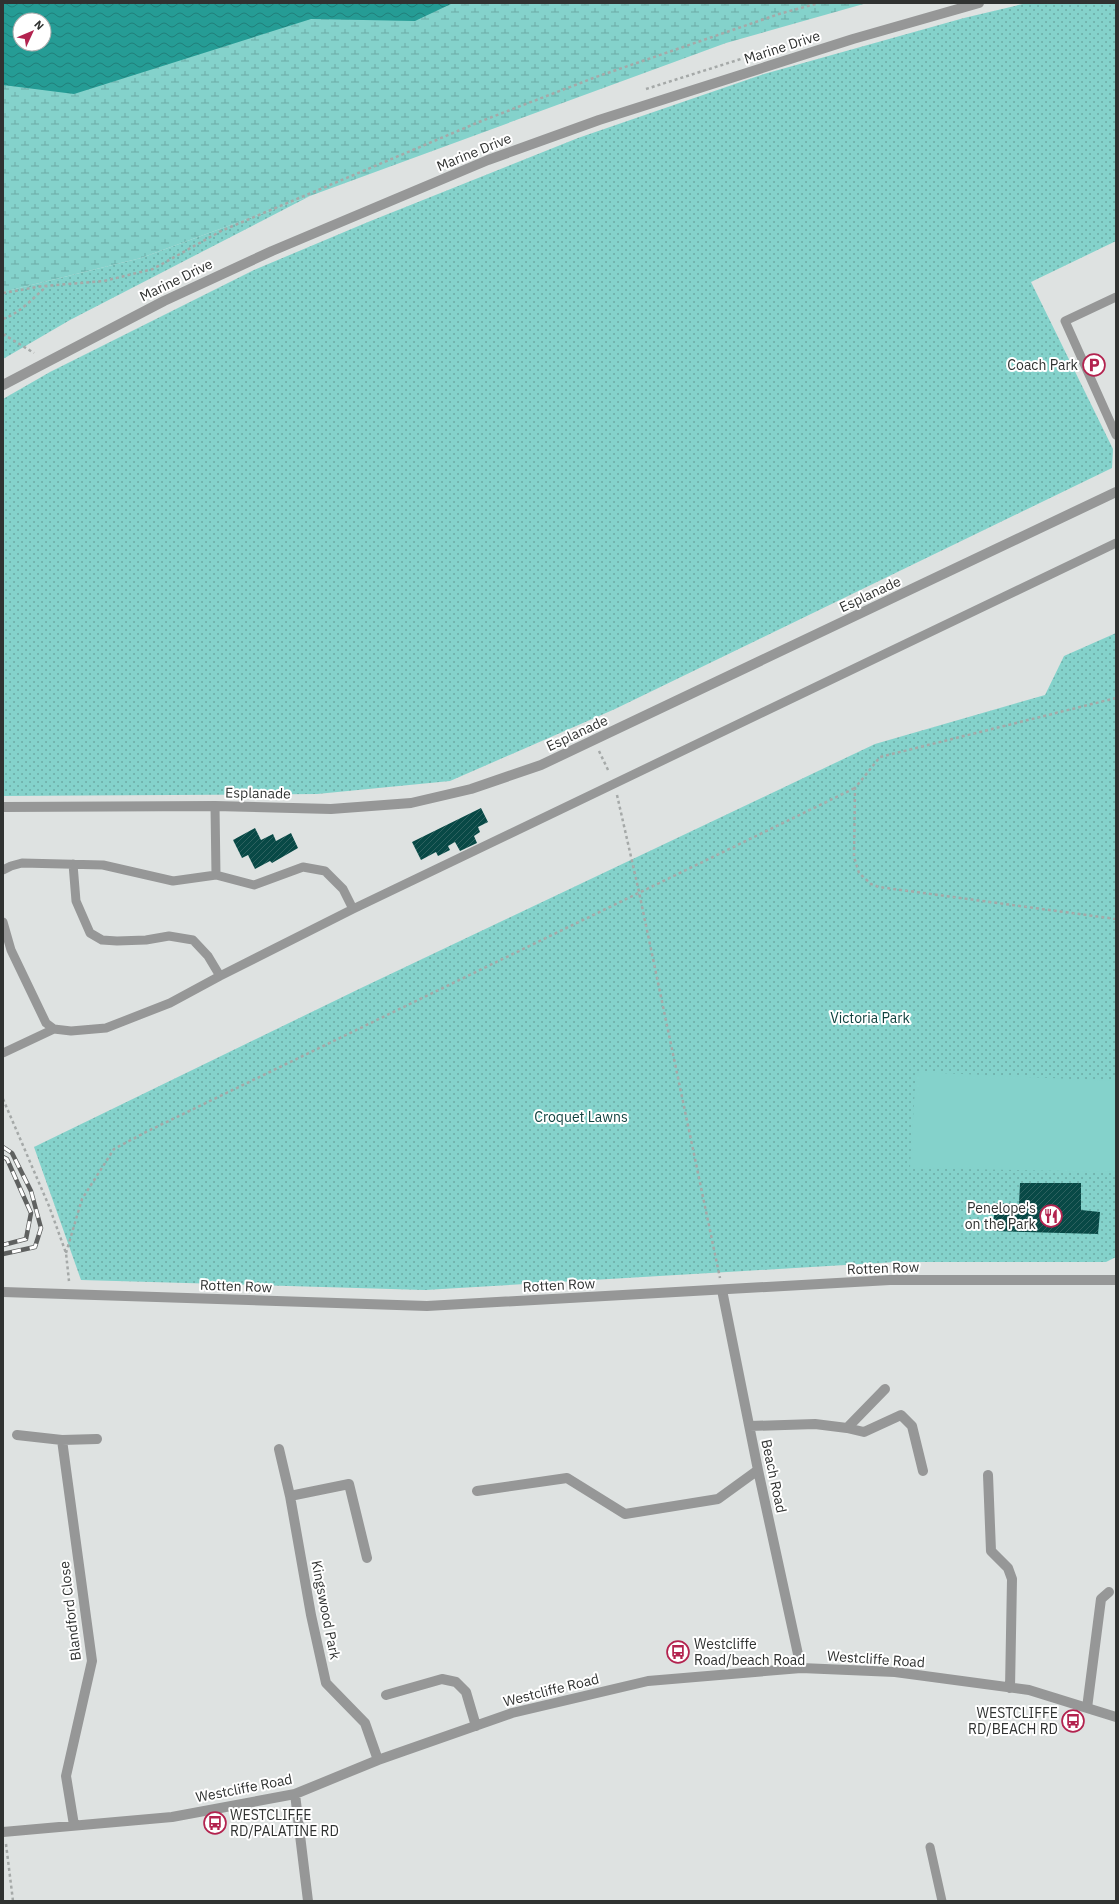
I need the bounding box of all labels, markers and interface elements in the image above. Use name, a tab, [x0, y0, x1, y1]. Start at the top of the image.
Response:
north arrow	[12, 12, 52, 52]
text: N	[31, 17, 47, 33]
street label: Marine Drive	[742, 26, 823, 68]
street label: Marine Drive	[434, 129, 514, 175]
street label: Marine Drive	[137, 254, 216, 305]
parking icon: Coach Park	[1081, 352, 1107, 378]
place label: Coach Park	[1007, 356, 1079, 374]
street label: Esplanade	[836, 572, 904, 616]
street label: Esplanade	[543, 711, 611, 755]
street label: Esplanade	[225, 783, 291, 803]
park label: Victoria Park	[830, 1009, 910, 1027]
park label: Croquet Lawns	[534, 1108, 628, 1126]
place label: Penelope's on the Park	[965, 1199, 1037, 1233]
restaurant icon: Penelope's on the Park	[1038, 1203, 1064, 1229]
street label: Rotten Row	[846, 1258, 920, 1278]
street label: Rotten Row	[522, 1274, 596, 1296]
street label: Rotten Row	[199, 1276, 273, 1296]
street label: Beach Road	[757, 1438, 791, 1514]
street label: Kingswood Park	[308, 1559, 345, 1662]
street label: Blandford Close	[55, 1560, 85, 1662]
place label: Westcliffe Road/beach Road	[694, 1635, 805, 1669]
bus stop icon: Westcliffe Road/beach Road	[665, 1639, 691, 1665]
street label: Westcliffe Road	[826, 1647, 926, 1671]
street label: Westcliffe Road	[501, 1669, 601, 1711]
place label: WESTCLIFFE RD/BEACH RD	[968, 1704, 1058, 1738]
bus stop icon: WESTCLIFFE RD/BEACH RD	[1060, 1708, 1086, 1734]
street label: Westcliffe Road	[194, 1770, 294, 1806]
place label: WESTCLIFFE RD/PALATINE RD	[230, 1806, 339, 1840]
bus stop icon: WESTCLIFFE RD/PALATINE RD	[202, 1810, 228, 1836]

